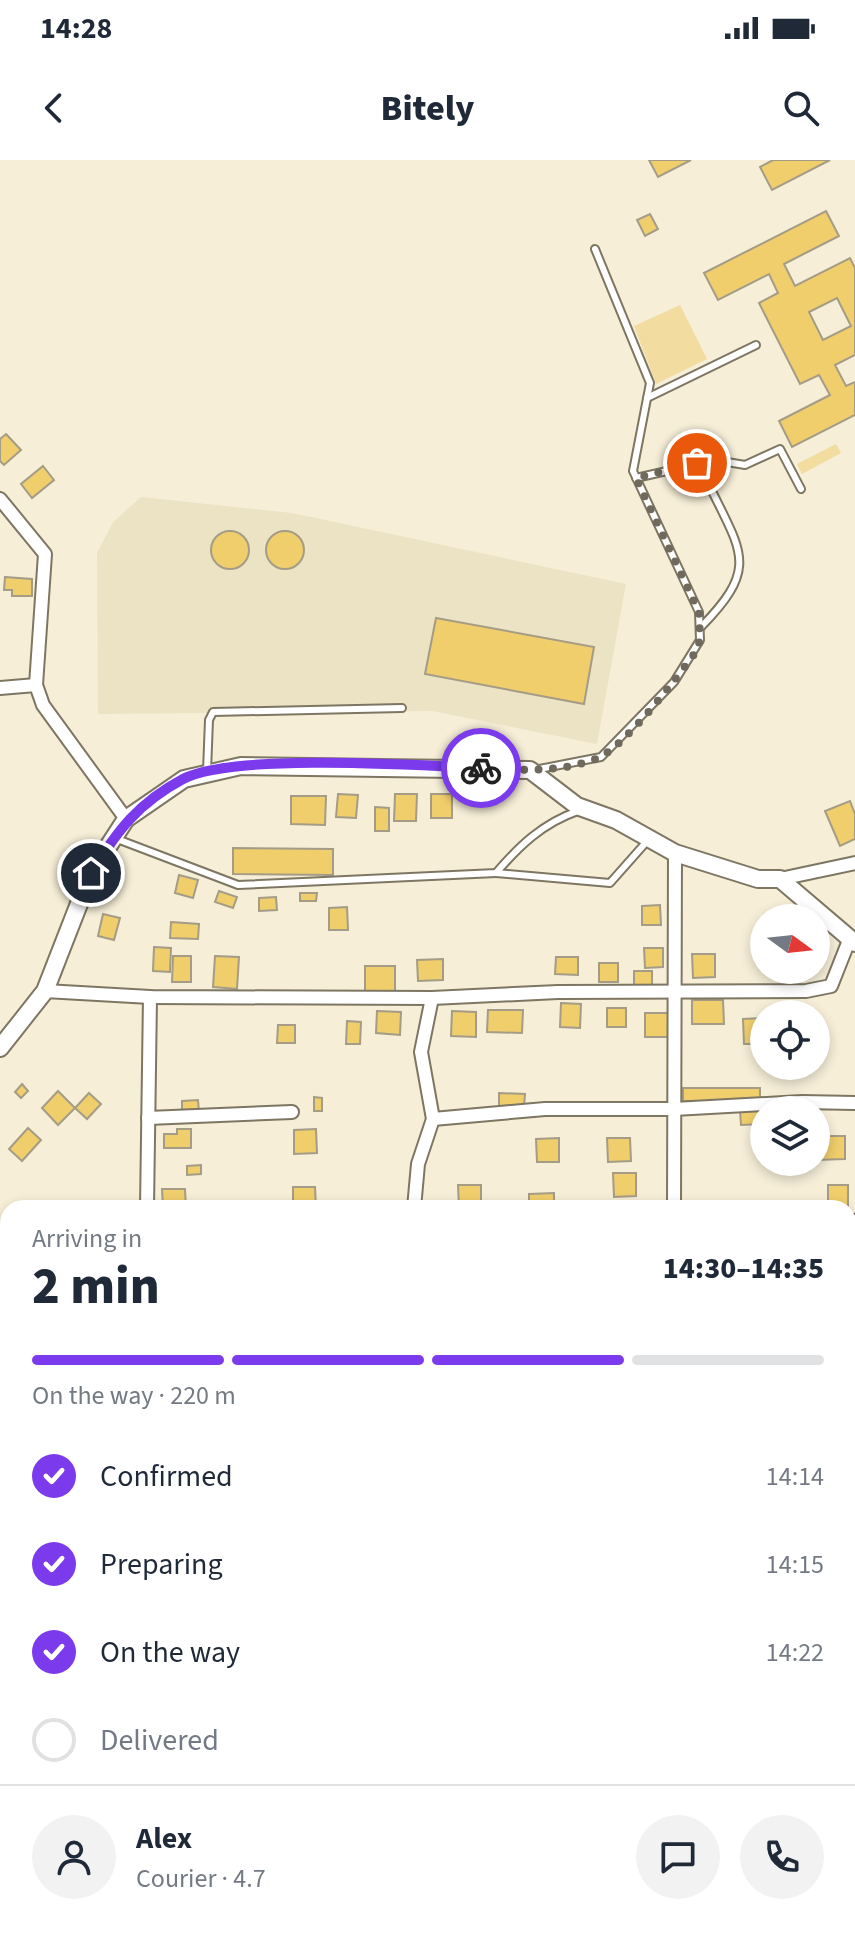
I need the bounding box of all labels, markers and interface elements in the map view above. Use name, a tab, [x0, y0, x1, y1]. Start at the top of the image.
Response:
text: 14:28	[40, 7, 112, 50]
text: Bitely	[381, 83, 474, 134]
icon: back	[32, 86, 76, 130]
icon: search	[779, 86, 823, 130]
pin	[663, 429, 731, 497]
icon: bag	[675, 441, 719, 485]
courier	[441, 728, 521, 808]
icon: bike	[459, 746, 503, 790]
pin	[57, 839, 125, 907]
icon: home	[69, 851, 113, 895]
north arrow	[750, 904, 830, 984]
map controls	[750, 904, 830, 1176]
button: locate	[750, 1000, 830, 1080]
button: layers	[750, 1096, 830, 1176]
text: Arriving in	[32, 1220, 142, 1257]
text: 14:30–14:35	[663, 1247, 824, 1290]
text: 2 min	[32, 1250, 160, 1324]
text: On the way · 220 m	[32, 1377, 236, 1414]
icon: check	[32, 1454, 76, 1498]
text: Confirmed	[100, 1455, 233, 1498]
text: 14:14	[766, 1458, 824, 1495]
icon: check	[32, 1542, 76, 1586]
text: Preparing	[100, 1543, 223, 1586]
text: 14:15	[766, 1546, 824, 1583]
icon: check	[32, 1630, 76, 1674]
text: On the way	[100, 1631, 240, 1674]
text: 14:22	[766, 1634, 824, 1671]
text: Delivered	[100, 1719, 219, 1762]
button: person	[32, 1815, 116, 1899]
button: chat	[636, 1815, 720, 1899]
button: phone	[740, 1815, 824, 1899]
text: Alex	[136, 1817, 192, 1860]
text: Courier · 4.7	[136, 1860, 266, 1897]

